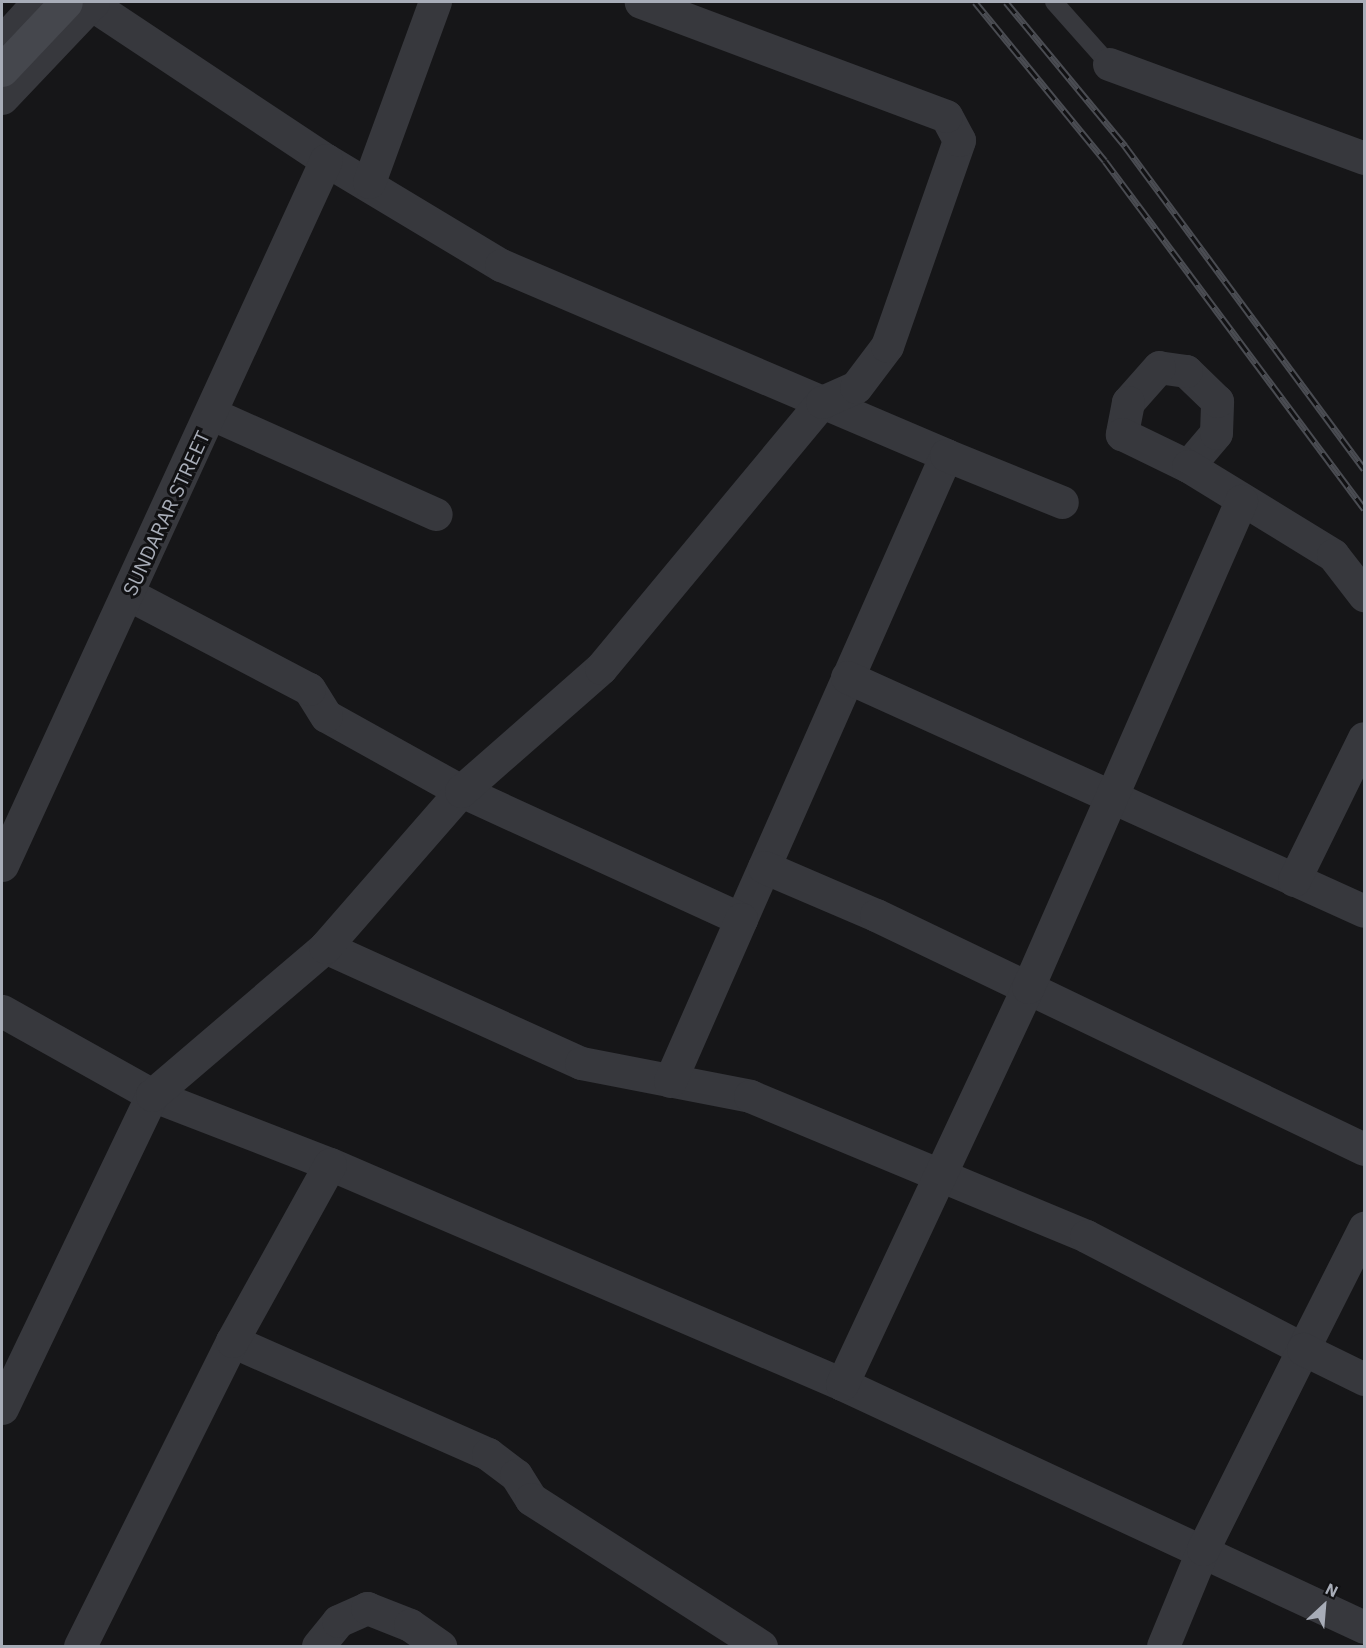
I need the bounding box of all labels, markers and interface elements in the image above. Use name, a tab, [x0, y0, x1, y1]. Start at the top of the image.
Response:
street label: SUNDARAR STREET	[117, 427, 215, 599]
north arrow	[1294, 1576, 1354, 1636]
text: N	[1322, 1578, 1341, 1601]

